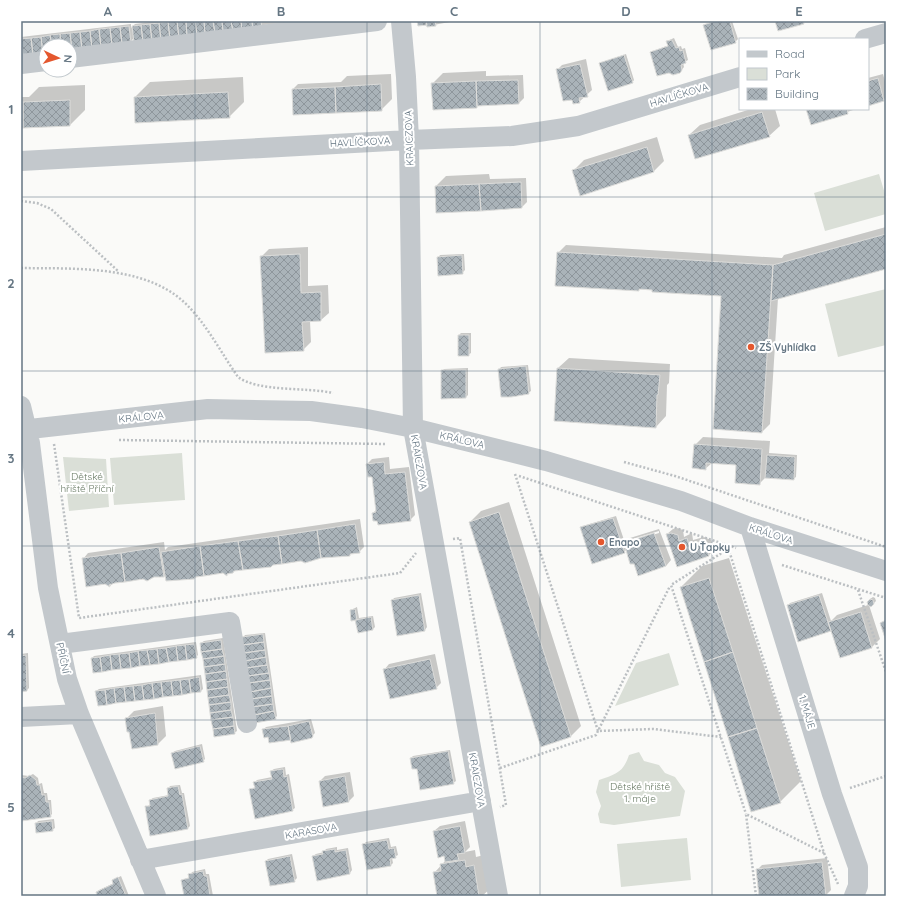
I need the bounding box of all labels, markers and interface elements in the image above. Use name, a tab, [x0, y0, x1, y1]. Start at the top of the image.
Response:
text: A	[104, 3, 113, 19]
text: B	[277, 3, 285, 19]
text: C	[450, 3, 458, 19]
text: D	[621, 3, 631, 19]
text: E	[795, 3, 803, 19]
north arrow	[38, 38, 78, 78]
legend	[739, 38, 869, 110]
text: Road	[775, 46, 805, 61]
text: N	[61, 54, 75, 63]
text: Park	[775, 66, 800, 81]
street label: HAVLÍČKOVA	[648, 80, 710, 110]
text: Building	[775, 86, 819, 101]
text: 1	[8, 101, 14, 117]
street label: KRAICZOVA	[402, 109, 416, 166]
street label: HAVLÍČKOVA	[329, 134, 391, 150]
text: 2	[7, 275, 15, 291]
place label: ZŠ Vyhlídka	[759, 341, 816, 354]
marker: ZŠ Vyhlídka	[746, 342, 756, 352]
street label: KRÁLOVA	[118, 408, 165, 426]
street label: KRÁLOVA	[438, 429, 486, 452]
street label: KRAICZOVA	[408, 433, 430, 491]
text: 3	[8, 450, 15, 466]
park label: Dětské hřiště Příční	[60, 470, 114, 495]
street label: KRÁLOVA	[747, 521, 795, 547]
place label: Enapo	[609, 536, 639, 549]
marker: Enapo	[596, 537, 606, 547]
place label: U Ťapky	[690, 541, 730, 554]
marker: U Ťapky	[677, 542, 687, 552]
text: 4	[7, 625, 15, 641]
street label: PŘÍČNÍ	[53, 641, 73, 675]
street label: 1. MÁJE	[796, 694, 818, 731]
street label: KRAICZOVA	[466, 751, 488, 809]
park label: Dětské hřiště 1. máje	[610, 780, 670, 805]
text: 5	[7, 799, 15, 815]
street label: KARASOVA	[284, 820, 338, 842]

